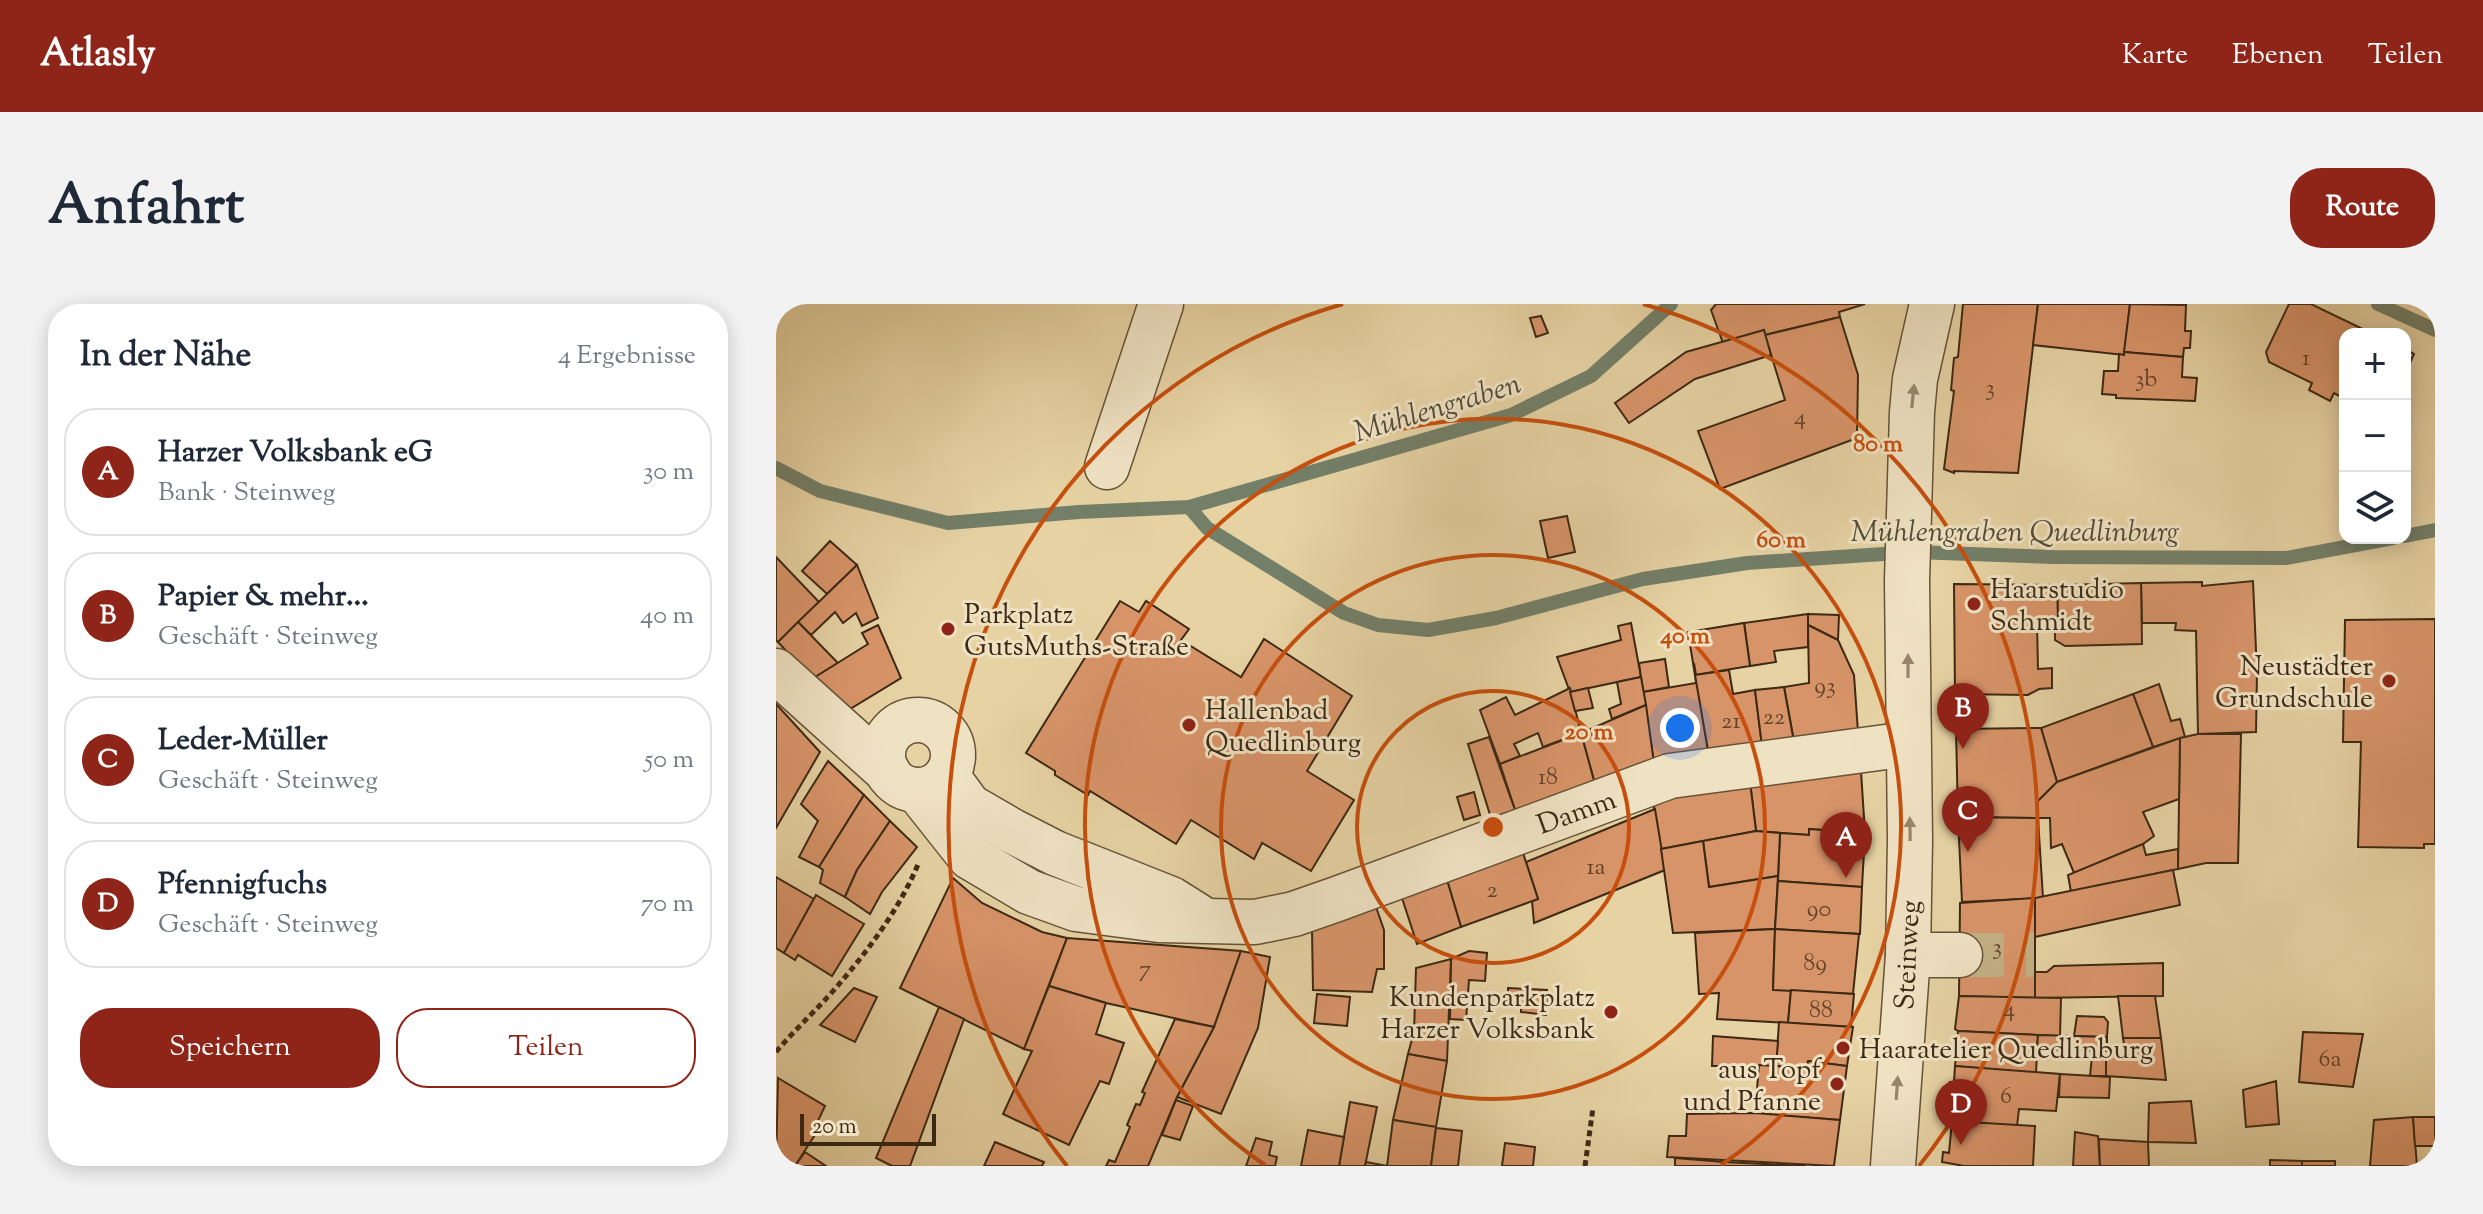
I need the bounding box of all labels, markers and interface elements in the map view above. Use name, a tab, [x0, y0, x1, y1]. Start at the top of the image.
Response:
text: Atlasly	[40, 29, 156, 83]
text: Karte	[2122, 36, 2188, 76]
text: Ebenen	[2232, 36, 2324, 76]
text: Teilen	[2368, 36, 2443, 76]
text: Anfahrt	[48, 168, 244, 249]
button: Route	[2290, 168, 2435, 248]
map controls	[2339, 328, 2411, 544]
button: +	[2339, 328, 2411, 400]
text: In der Nähe	[80, 332, 251, 381]
text: 4 Ergebnisse	[558, 338, 696, 375]
house number: 1	[2302, 342, 2310, 376]
house number: 3b	[2135, 363, 2157, 397]
water label: Mühlengraben	[1349, 364, 1527, 455]
house number: 3	[1985, 372, 1995, 406]
one-way arrow	[1907, 383, 1920, 408]
button: −	[2339, 400, 2411, 472]
house number: 4	[1794, 401, 1806, 435]
text: 80 m	[1853, 428, 1903, 462]
text: Harzer Volksbank eG	[158, 432, 433, 475]
text: A	[97, 454, 119, 491]
text: 30 m	[643, 454, 694, 491]
button: layers	[2339, 472, 2411, 544]
text: Bank · Steinweg	[158, 475, 336, 512]
water label: Mühlengraben Quedlinburg	[1851, 512, 2179, 555]
text: 60 m	[1756, 524, 1806, 558]
place label: Haarstudio Schmidt	[1990, 571, 2124, 643]
text: Papier & mehr…	[158, 576, 369, 619]
marker: Haarstudio Schmidt	[1965, 595, 1983, 613]
place label: Parkplatz GutsMuths-Straße	[964, 596, 1189, 668]
text: B	[100, 598, 116, 635]
text: 40 m	[640, 598, 694, 635]
text: Geschäft · Steinweg	[158, 619, 378, 656]
marker: Parkplatz GutsMuths-Straße	[939, 620, 957, 638]
text: 40 m	[1659, 620, 1710, 654]
place label: Neustädter Grundschule	[2215, 648, 2373, 720]
one-way arrow	[1902, 653, 1914, 678]
house number: 93	[1814, 670, 1836, 704]
marker: Neustädter Grundschule	[2380, 672, 2398, 690]
pin: B	[1937, 683, 1989, 749]
place label: Hallenbad Quedlinburg	[1205, 692, 1361, 764]
house number: 22	[1763, 701, 1785, 735]
house number: 21	[1721, 705, 1741, 739]
your location	[1660, 708, 1700, 748]
marker: Hallenbad Quedlinburg	[1180, 716, 1198, 734]
text: 20 m	[1565, 716, 1614, 750]
text: Leder-Müller	[158, 720, 328, 763]
text: C	[98, 742, 118, 779]
text: 50 m	[644, 742, 694, 779]
house number: 18	[1538, 761, 1558, 795]
text: Geschäft · Steinweg	[158, 763, 378, 800]
street label: Damm	[1532, 781, 1622, 847]
pin: C	[1942, 786, 1994, 852]
pin: A	[1820, 812, 1872, 878]
centre of rings	[1479, 813, 1507, 841]
one-way arrow	[1904, 816, 1916, 841]
house number: 1a	[1586, 851, 1606, 885]
text: Pfennigfuchs	[158, 864, 327, 907]
house number: 2	[1486, 874, 1498, 908]
text: D	[98, 886, 118, 923]
text: 70 m	[641, 886, 694, 923]
house number: 90	[1807, 893, 1831, 927]
street label: Steinweg	[1886, 899, 1932, 1011]
text: Geschäft · Steinweg	[158, 907, 378, 944]
house number: 3	[1992, 931, 2002, 965]
house number: 89	[1803, 947, 1827, 981]
house number: 7	[1139, 953, 1151, 987]
place label: Kundenparkplatz Harzer Volksbank	[1381, 979, 1595, 1051]
house number: 4	[2003, 993, 2015, 1027]
house number: 88	[1809, 994, 1833, 1028]
marker: Kundenparkplatz Harzer Volksbank	[1602, 1003, 1620, 1021]
button: Speichern	[80, 1008, 380, 1088]
button: Teilen	[396, 1008, 696, 1088]
place label: Haaratelier Quedlinburg	[1859, 1031, 2153, 1071]
marker: Haaratelier Quedlinburg	[1834, 1039, 1852, 1057]
house number: 6a	[2319, 1043, 2342, 1077]
place label: aus Topf und Pfanne	[1683, 1051, 1822, 1123]
marker: aus Topf und Pfanne	[1828, 1075, 1846, 1093]
one-way arrow	[1891, 1075, 1904, 1100]
pin: D	[1935, 1079, 1987, 1145]
house number: 6	[2000, 1080, 2012, 1114]
scale bar	[800, 1110, 936, 1146]
text: 20 m	[812, 1112, 857, 1144]

